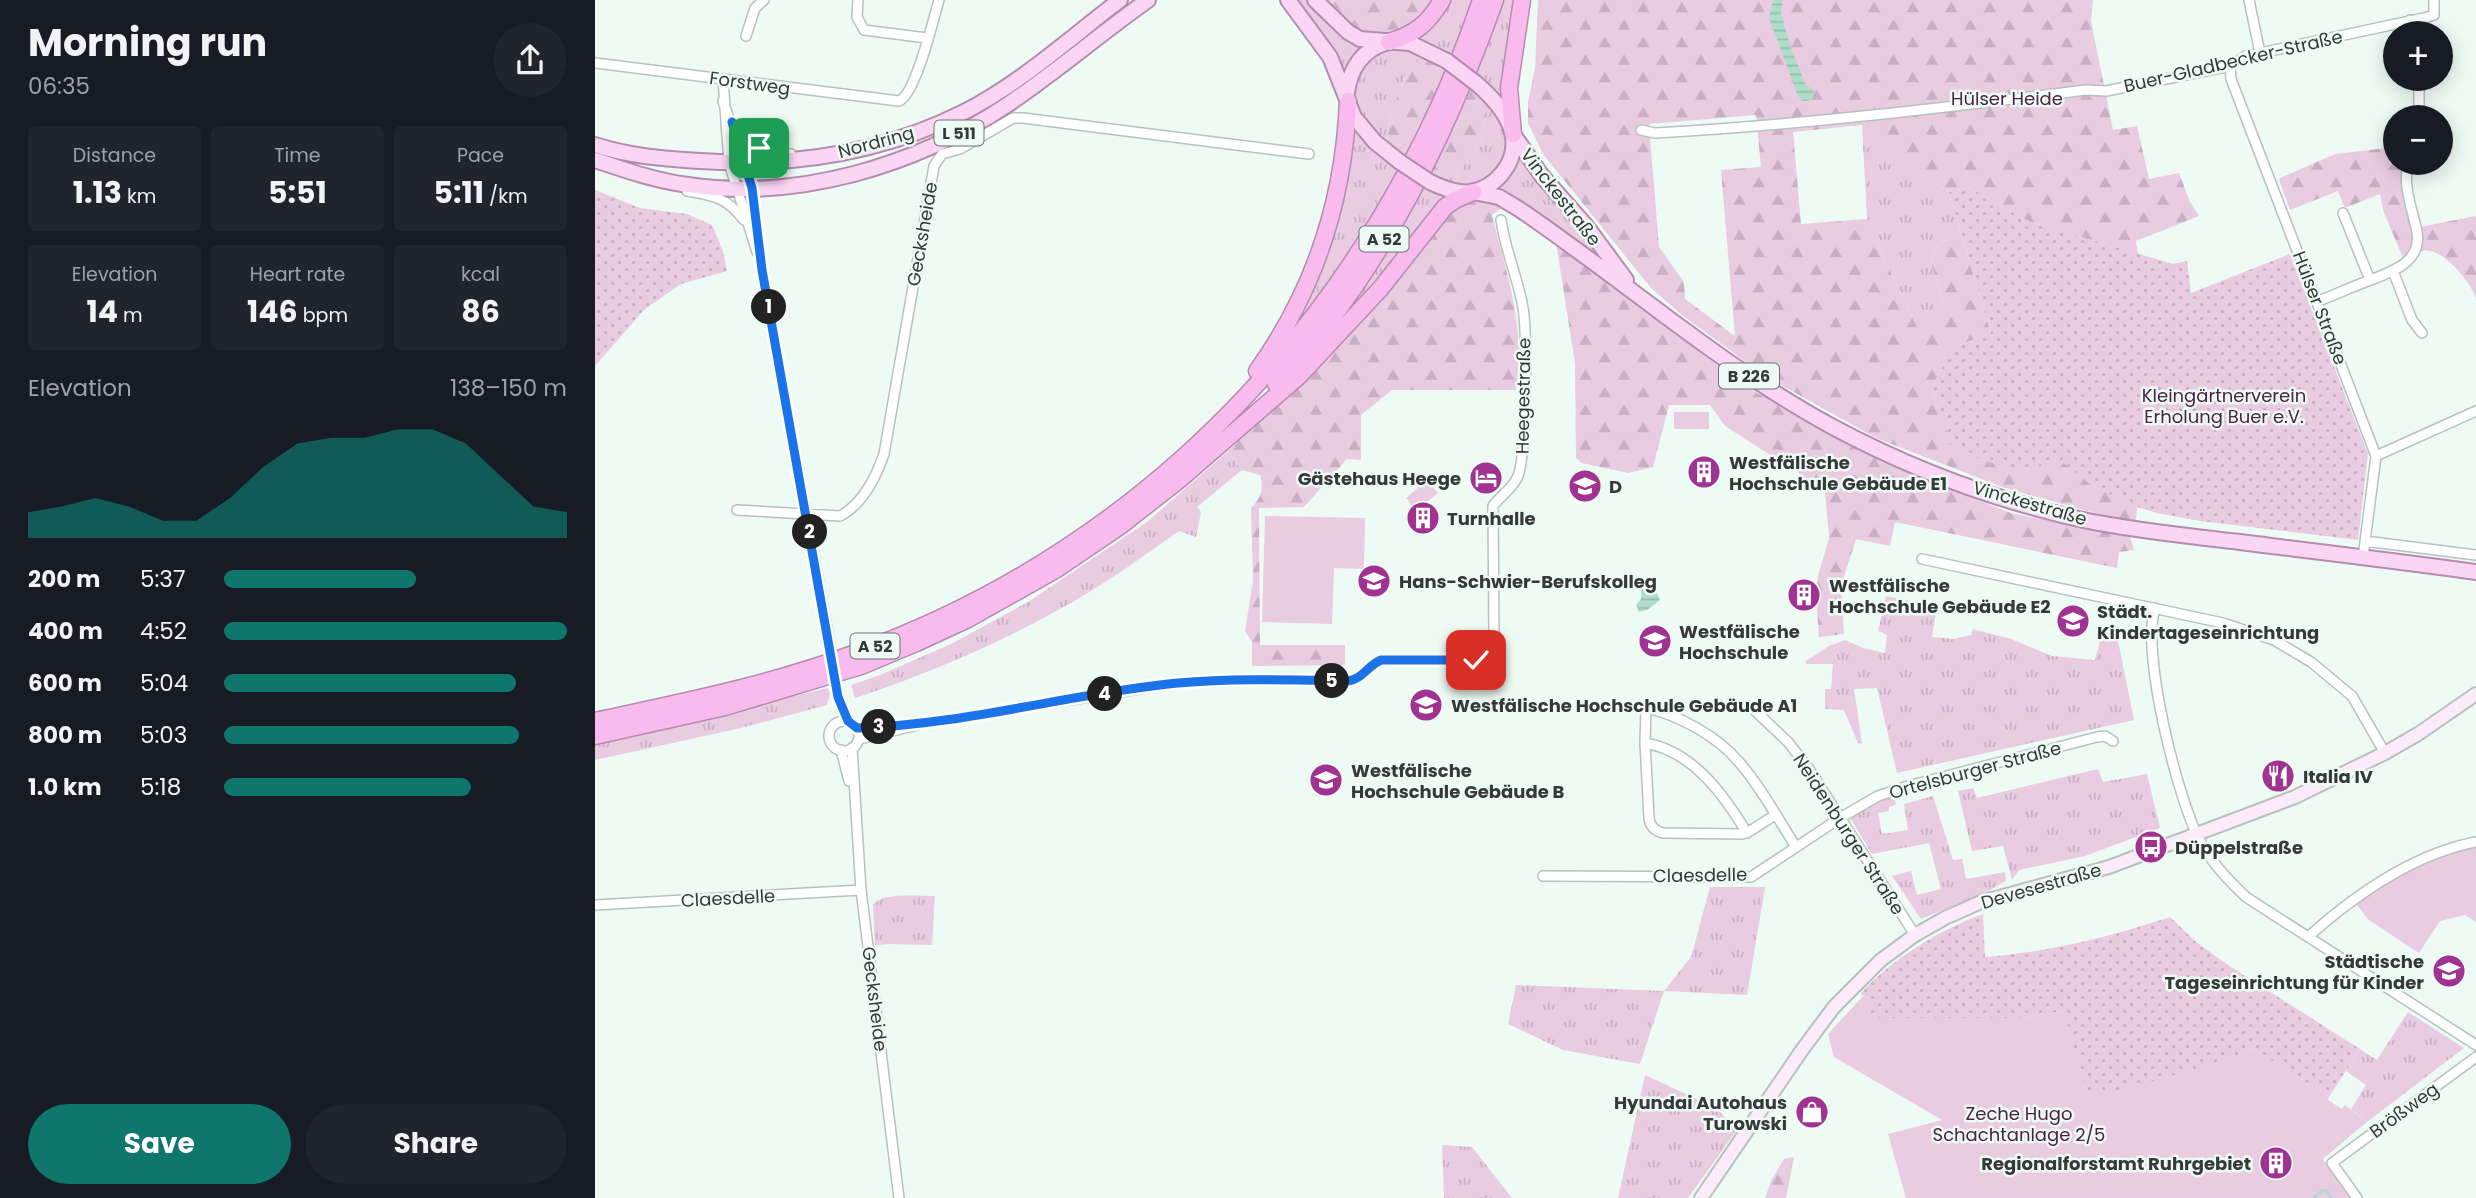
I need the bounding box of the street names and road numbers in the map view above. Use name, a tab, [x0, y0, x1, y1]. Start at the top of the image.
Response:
street label: Buer-Gladbecker-Straße	[2121, 24, 2345, 98]
street label: Forstweg	[708, 65, 792, 101]
street label: Nordring	[835, 120, 917, 164]
road number: L 511	[935, 120, 983, 146]
street label: Vinckestraße	[1515, 143, 1607, 251]
street label: Gecksheide	[901, 180, 943, 288]
road number: A 52	[1359, 227, 1409, 252]
street label: Hülser Straße	[2287, 248, 2353, 368]
street label: Heegestraße	[1509, 338, 1537, 454]
road number: B 226	[1719, 364, 1779, 388]
street label: Vinckestraße	[1970, 475, 2090, 531]
road number: A 52	[851, 634, 899, 659]
street label: Ortelsburger Straße	[1886, 735, 2064, 805]
street label: Neidenburger Straße	[1787, 748, 1911, 920]
street label: Devesestraße	[1978, 857, 2104, 915]
street label: Claesdelle	[1653, 862, 1747, 888]
street label: Claesdelle	[680, 883, 776, 913]
street label: Gecksheide	[856, 945, 894, 1053]
street label: Brößweg	[2364, 1076, 2444, 1144]

